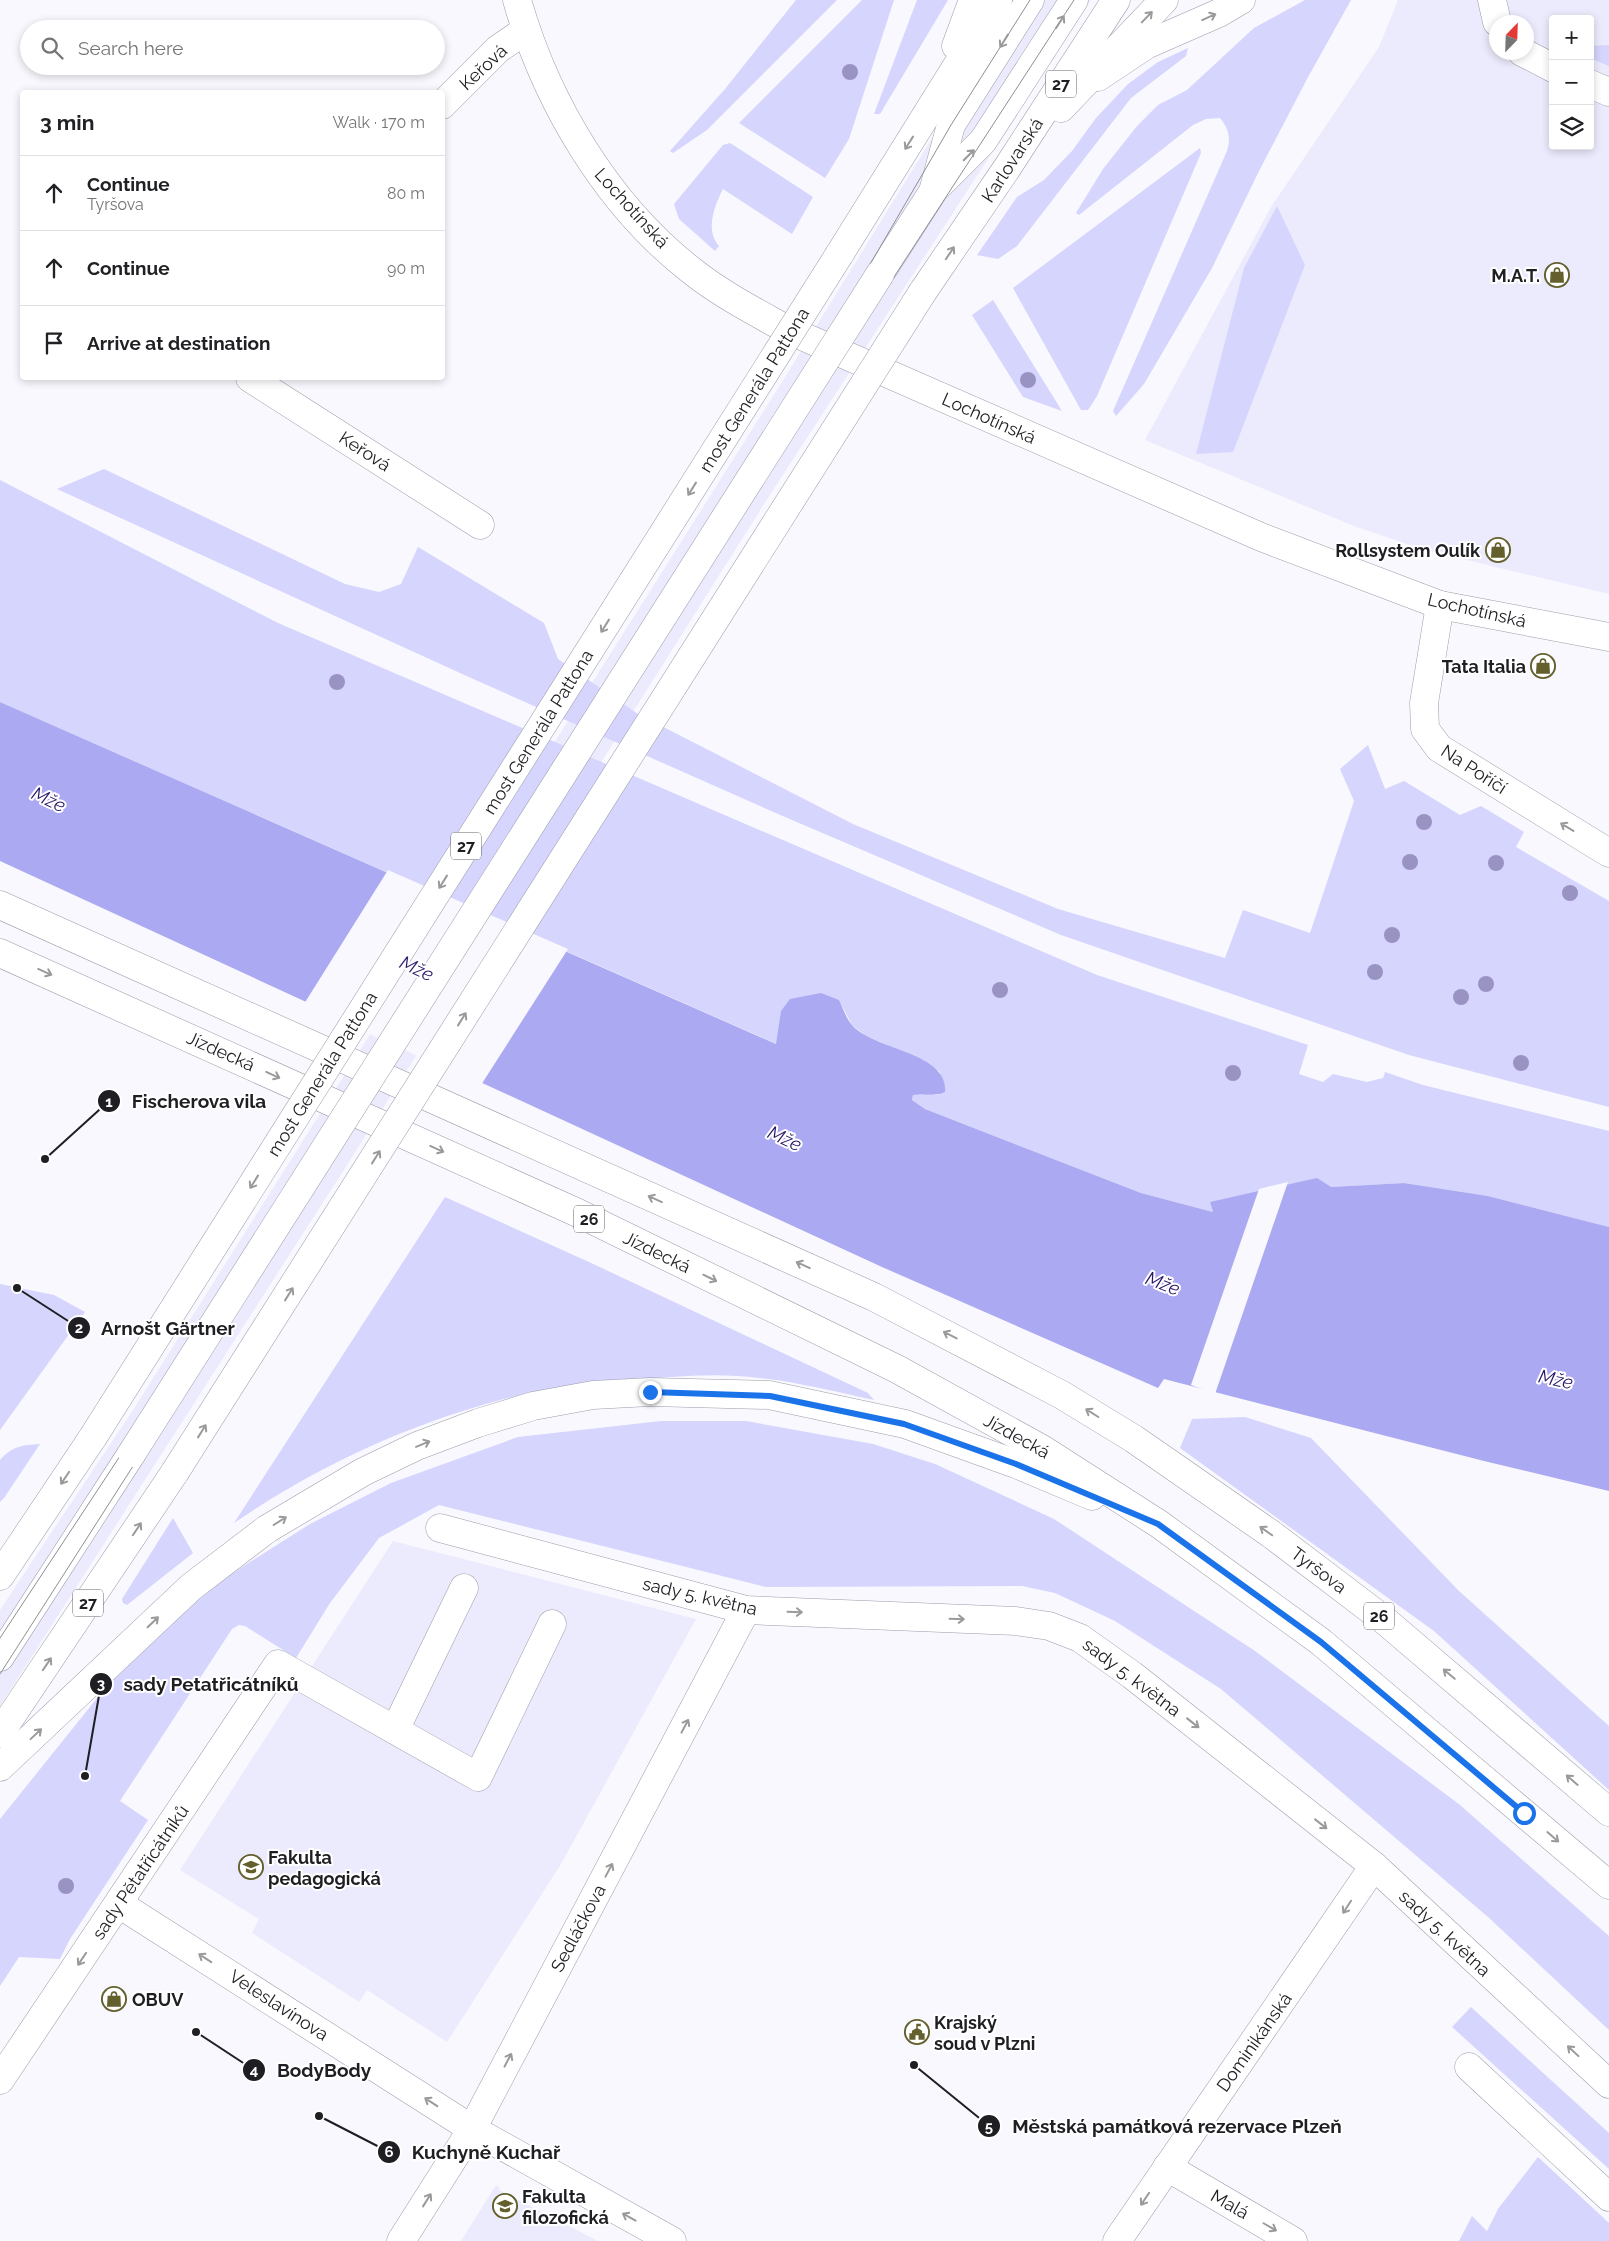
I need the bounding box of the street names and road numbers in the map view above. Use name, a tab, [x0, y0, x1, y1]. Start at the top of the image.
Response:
street label: Keřová	[455, 40, 511, 94]
road number: 27	[1046, 70, 1076, 98]
street label: Karlovarská	[977, 114, 1047, 206]
street label: Lochotínská	[591, 164, 673, 252]
street label: most Generála Pattona	[695, 304, 813, 476]
street label: Lochotínská	[939, 388, 1039, 448]
street label: Keřová	[335, 427, 395, 475]
street label: Lochotínská	[1426, 588, 1528, 632]
street label: most Generála Pattona	[479, 646, 597, 818]
street label: Na Poříčí	[1437, 740, 1511, 798]
road number: 27	[451, 832, 481, 859]
street label: most Generála Pattona	[263, 988, 381, 1160]
street label: Jízdecká	[184, 1027, 258, 1075]
road number: 26	[574, 1206, 604, 1232]
street label: Jízdecká	[620, 1227, 694, 1277]
street label: Jízdecká	[980, 1409, 1054, 1463]
street label: Tyršova	[1287, 1542, 1351, 1598]
street label: sady 5. května	[641, 1573, 759, 1619]
road number: 27	[73, 1590, 103, 1616]
road number: 26	[1364, 1602, 1394, 1630]
street label: sady 5. května	[1079, 1633, 1185, 1721]
street label: sady Pětatřicátníků	[87, 1801, 193, 1943]
street label: Sedláčkova	[546, 1881, 610, 1975]
street label: sady 5. května	[1395, 1885, 1495, 1981]
street label: Veleslavínova	[226, 1965, 332, 2045]
street label: Dominikánská	[1212, 1988, 1296, 2096]
street label: Malá	[1207, 2185, 1253, 2223]

